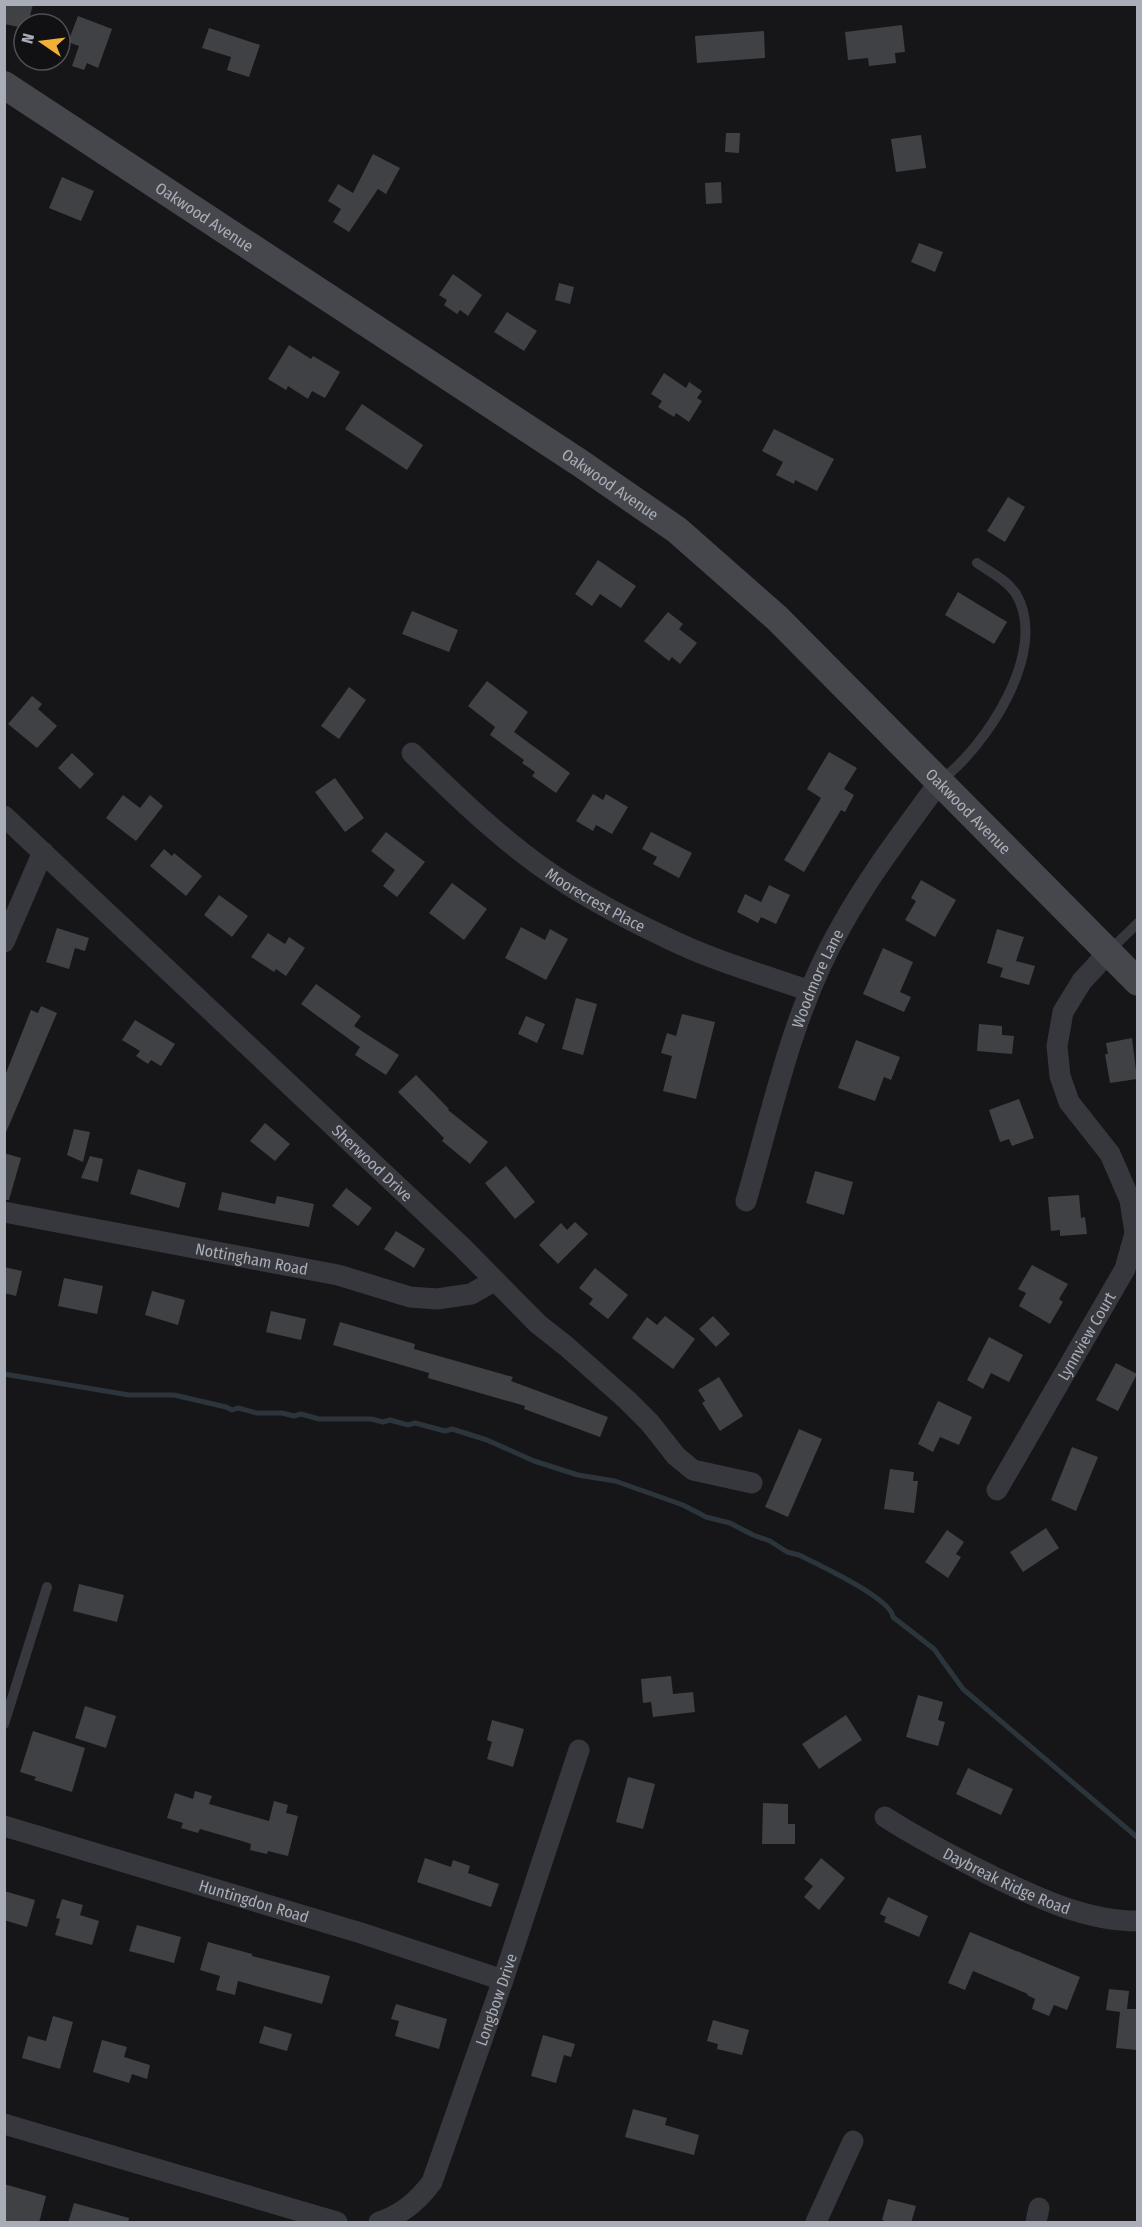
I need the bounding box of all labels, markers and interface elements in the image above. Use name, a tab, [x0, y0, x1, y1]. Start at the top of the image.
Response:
north arrow	[12, 12, 72, 72]
text: N	[18, 32, 38, 45]
street label: Oakwood Avenue	[152, 178, 257, 256]
street label: Oakwood Avenue	[559, 444, 662, 524]
street label: Oakwood Avenue	[922, 764, 1015, 858]
street label: Moorecrest Place	[542, 863, 649, 936]
street label: Woodmore Lane	[787, 926, 847, 1030]
street label: Sherwood Drive	[328, 1120, 417, 1205]
street label: Nottingham Road	[194, 1239, 309, 1279]
street label: Lynnview Court	[1053, 1288, 1120, 1383]
street label: Daybreak Ridge Road	[940, 1843, 1073, 1918]
street label: Huntingdon Road	[197, 1875, 311, 1926]
street label: Longbow Drive	[471, 1951, 521, 2048]

